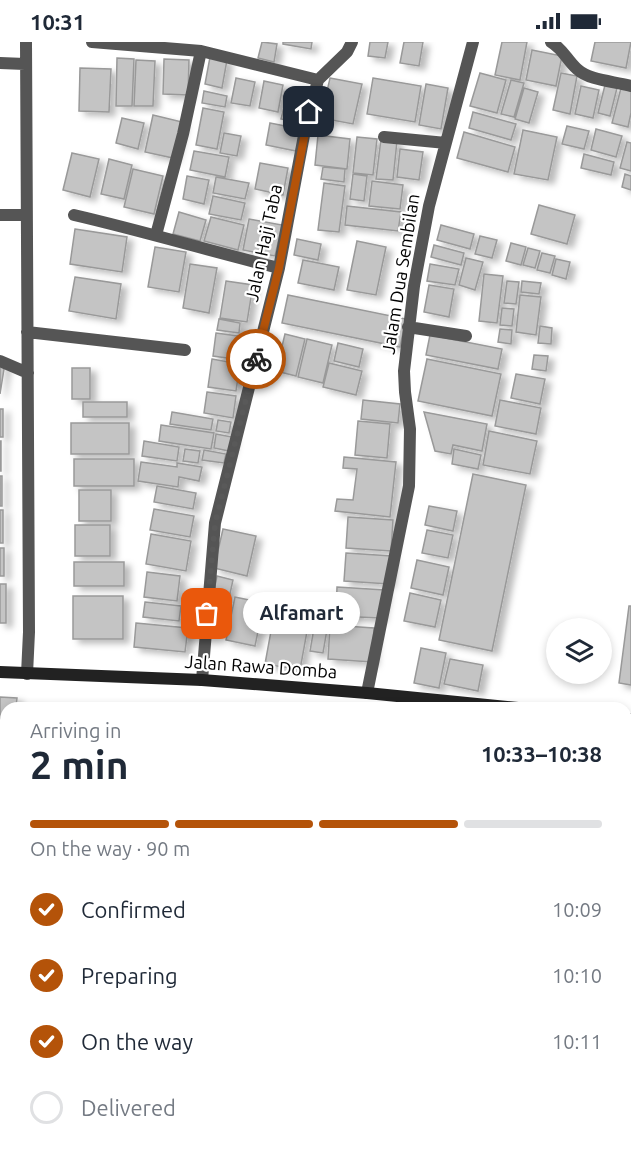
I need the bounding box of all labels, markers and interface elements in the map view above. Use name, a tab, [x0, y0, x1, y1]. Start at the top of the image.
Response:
text: 10:31	[30, 9, 85, 34]
pin	[283, 86, 334, 137]
icon: home	[292, 95, 325, 128]
street label: Jalan Haji Taba	[241, 182, 285, 303]
street label: Jalam Dua Sembilan	[377, 192, 423, 356]
courier	[226, 329, 286, 389]
icon: bike	[240, 343, 273, 376]
pin	[181, 588, 232, 639]
callout: Alfamart	[243, 593, 360, 635]
icon: bag	[190, 597, 223, 630]
text: Alfamart	[259, 601, 344, 624]
map controls	[546, 618, 612, 684]
button: layers	[546, 618, 612, 684]
street label: Jalan Rawa Domba	[184, 651, 338, 681]
text: Arriving in	[30, 719, 121, 742]
text: 10:33–10:38	[481, 741, 602, 766]
text: 2 min	[30, 743, 129, 786]
text: On the way · 90 m	[30, 837, 190, 860]
icon: check	[30, 893, 63, 926]
text: Confirmed	[81, 897, 186, 922]
text: 10:09	[552, 898, 602, 921]
icon: check	[30, 959, 63, 992]
text: Preparing	[81, 963, 178, 988]
text: 10:10	[552, 964, 602, 987]
icon: check	[30, 1025, 63, 1058]
text: On the way	[81, 1029, 193, 1054]
text: 10:11	[552, 1030, 602, 1053]
text: Delivered	[81, 1095, 176, 1120]

